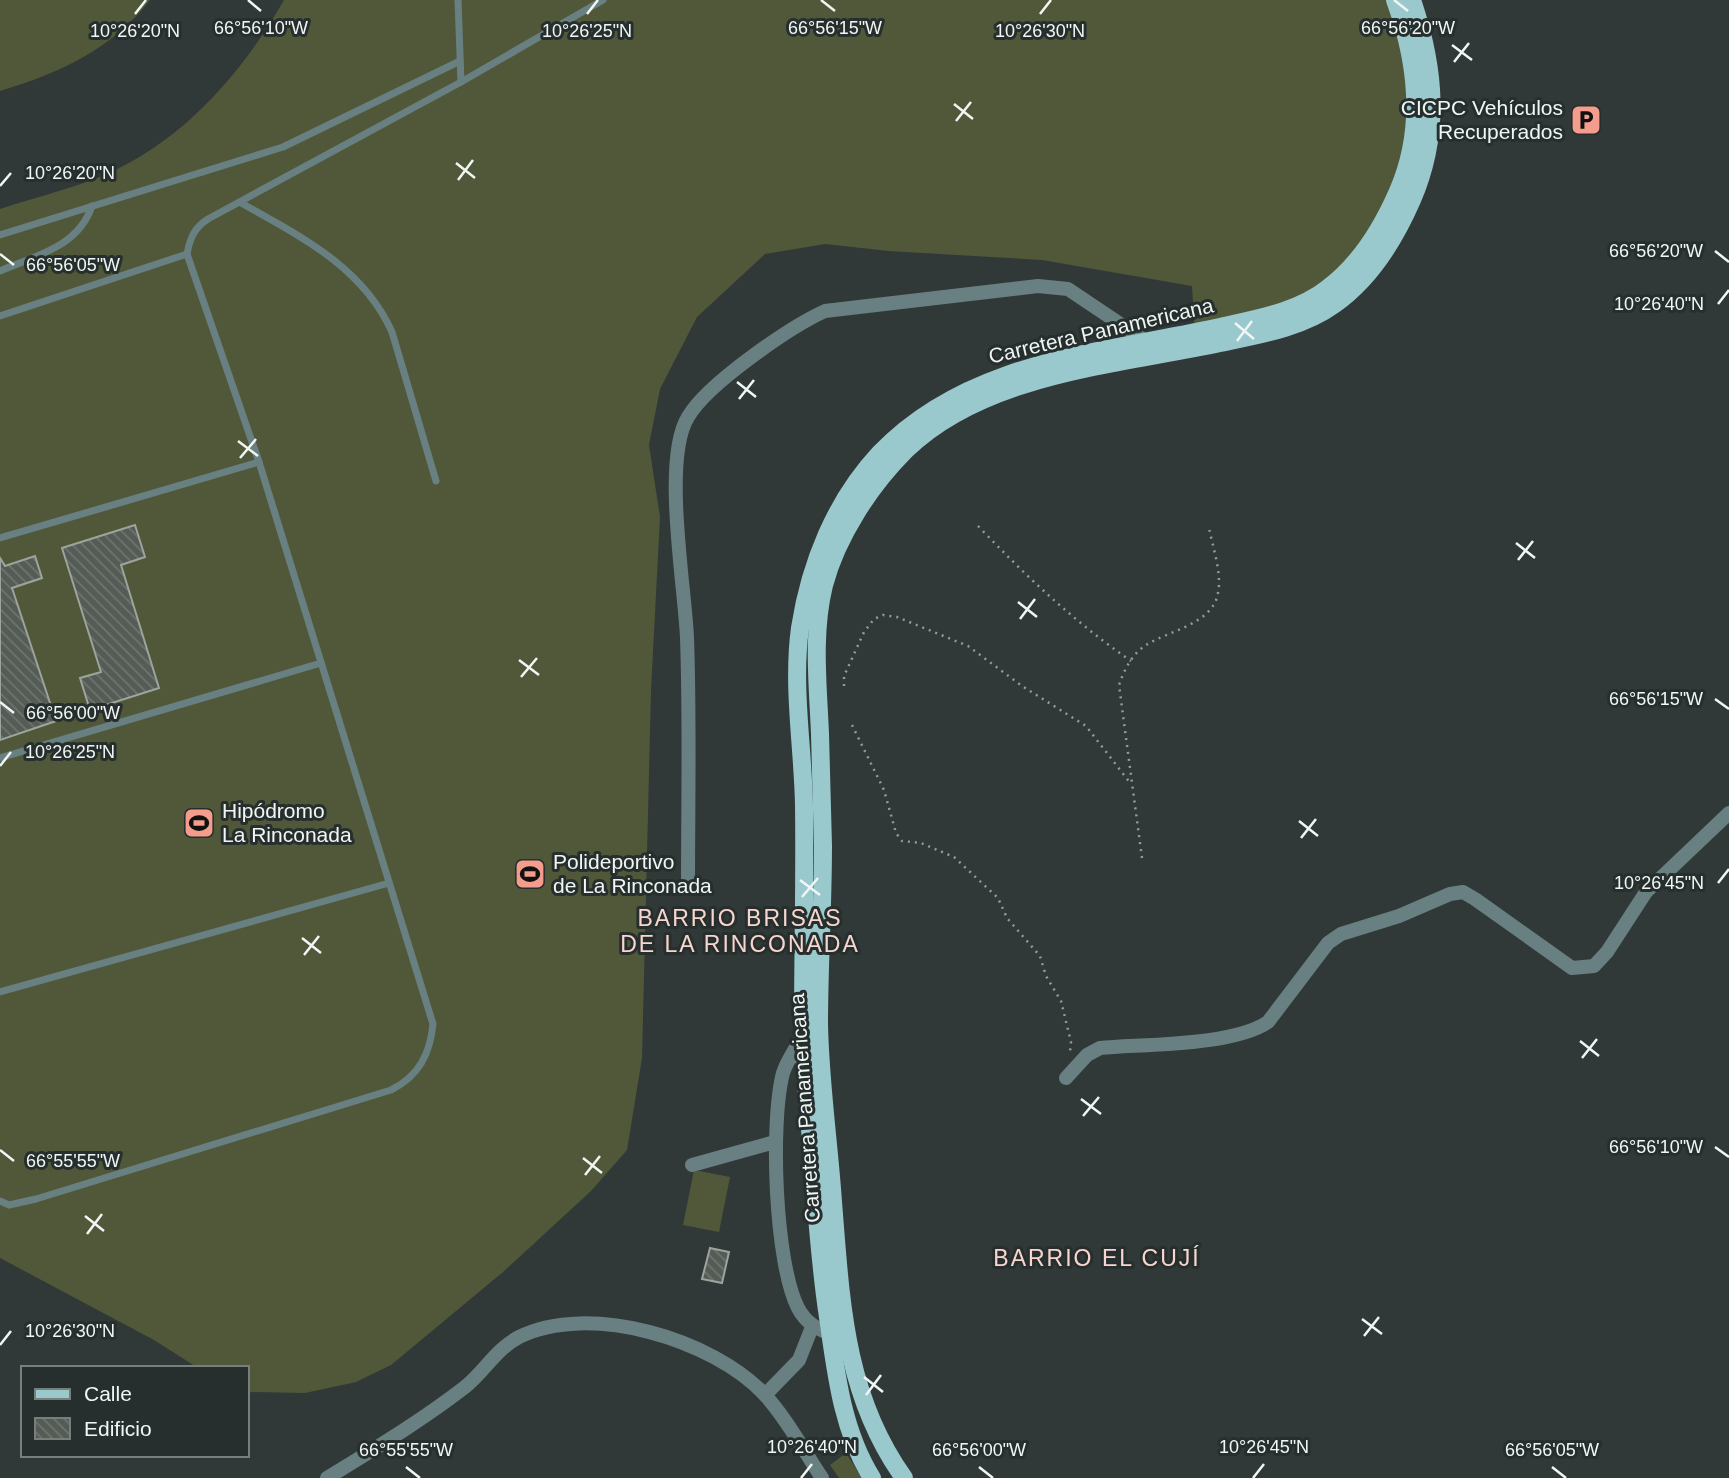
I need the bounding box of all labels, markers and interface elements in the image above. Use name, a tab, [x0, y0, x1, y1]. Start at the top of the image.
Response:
text: 66°56'10"W	[214, 18, 308, 38]
text: 66°56'15"W	[788, 18, 882, 38]
text: 66°56'20"W	[1361, 18, 1455, 38]
text: 10°26'20"N	[90, 21, 180, 41]
text: 10°26'25"N	[542, 21, 632, 41]
text: 10°26'30"N	[995, 21, 1085, 41]
place label: CICPC Vehículos Recuperados	[1401, 96, 1563, 143]
parking icon: CICPC Vehículos Recuperados	[1569, 103, 1603, 137]
text: 10°26'20"N	[25, 163, 115, 183]
text: 66°56'20"W	[1609, 241, 1703, 261]
text: 66°56'05"W	[26, 255, 120, 275]
street label: Carretera Panamericana	[986, 293, 1216, 368]
text: 10°26'40"N	[1614, 294, 1704, 314]
text: 66°56'15"W	[1609, 689, 1703, 709]
text: 66°56'00"W	[26, 703, 120, 723]
text: 10°26'25"N	[25, 742, 115, 762]
place label: Hipódromo La Rinconada	[222, 799, 352, 846]
sports icon: Hipódromo La Rinconada	[182, 806, 216, 840]
place label: Polideportivo de La Rinconada	[553, 850, 712, 897]
sports icon: Polideportivo de La Rinconada	[513, 857, 547, 891]
text: 10°26'45"N	[1614, 873, 1704, 893]
district label: BARRIO BRISAS DE LA RINCONADA	[620, 905, 860, 957]
street label: Carretera Panamericana	[785, 992, 824, 1224]
text: 66°56'10"W	[1609, 1137, 1703, 1157]
text: 66°55'55"W	[26, 1151, 120, 1171]
district label: BARRIO EL CUJÍ	[993, 1245, 1201, 1271]
text: 10°26'30"N	[25, 1321, 115, 1341]
legend	[21, 1366, 248, 1457]
text: Calle	[84, 1382, 132, 1405]
text: Edificio	[84, 1417, 152, 1440]
text: 10°26'40"N	[767, 1437, 857, 1457]
text: 10°26'45"N	[1219, 1437, 1309, 1457]
text: 66°55'55"W	[359, 1440, 453, 1460]
text: 66°56'00"W	[932, 1440, 1026, 1460]
text: 66°56'05"W	[1505, 1440, 1599, 1460]

